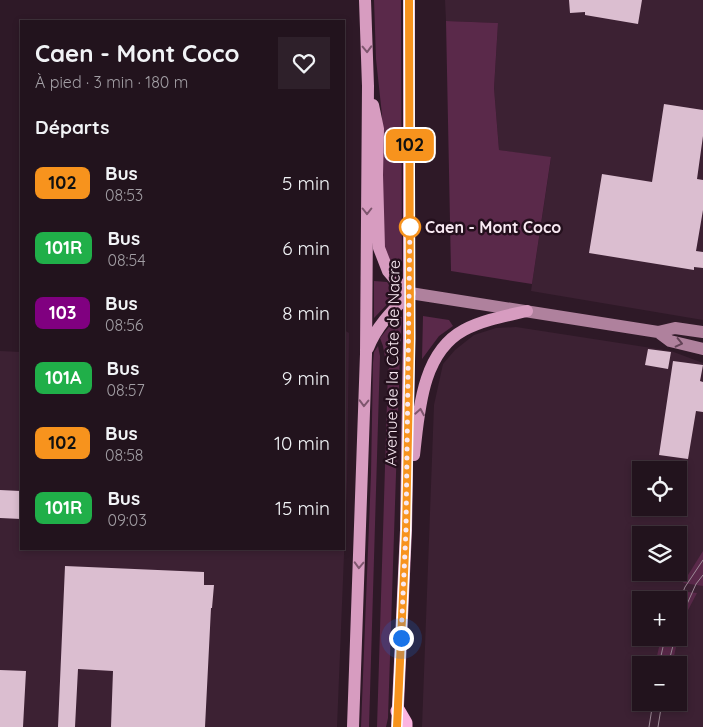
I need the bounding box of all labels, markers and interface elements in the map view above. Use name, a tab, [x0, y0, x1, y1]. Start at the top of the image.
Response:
button: heart	[278, 37, 330, 89]
text: Caen - Mont Coco	[35, 38, 239, 68]
one-way arrow	[361, 45, 372, 53]
text: À pied · 3 min · 180 m	[35, 72, 188, 92]
text: Départs	[35, 115, 109, 139]
line badge: 102	[381, 129, 439, 161]
text: 102	[396, 133, 424, 156]
text: Bus	[105, 161, 138, 185]
text: 102	[48, 171, 77, 194]
text: 5 min	[282, 171, 330, 195]
text: 08:53	[105, 185, 143, 205]
one-way arrow	[362, 208, 372, 215]
marker: Caen - Mont Coco	[399, 216, 421, 238]
place label: Caen - Mont Coco	[425, 217, 561, 237]
text: Bus	[107, 226, 140, 250]
text: 101R	[45, 236, 82, 259]
text: 6 min	[282, 236, 330, 260]
text: 08:54	[107, 250, 146, 270]
street label: Avenue de la Côte de Nacre	[380, 260, 404, 466]
text: Bus	[105, 291, 138, 315]
text: 103	[49, 301, 76, 324]
text: 8 min	[282, 301, 330, 325]
text: 08:56	[105, 315, 143, 335]
one-way arrow	[675, 337, 684, 348]
text: Bus	[107, 356, 139, 380]
text: 101A	[45, 366, 82, 389]
text: 9 min	[282, 366, 330, 390]
text: 08:57	[107, 380, 145, 400]
one-way arrow	[359, 400, 369, 407]
one-way arrow	[414, 408, 424, 416]
text: Bus	[105, 421, 138, 445]
text: 102	[48, 431, 77, 454]
text: 10 min	[274, 431, 330, 455]
text: 08:58	[105, 445, 144, 465]
map controls	[632, 461, 687, 711]
button: locate	[632, 461, 687, 516]
text: Bus	[107, 486, 140, 510]
text: 101R	[45, 496, 82, 519]
text: 15 min	[275, 496, 330, 520]
text: 09:03	[107, 510, 147, 530]
button: layers	[632, 526, 687, 581]
one-way arrow	[354, 562, 364, 569]
button: +	[632, 591, 687, 646]
your location	[389, 626, 414, 651]
button: −	[632, 656, 687, 711]

